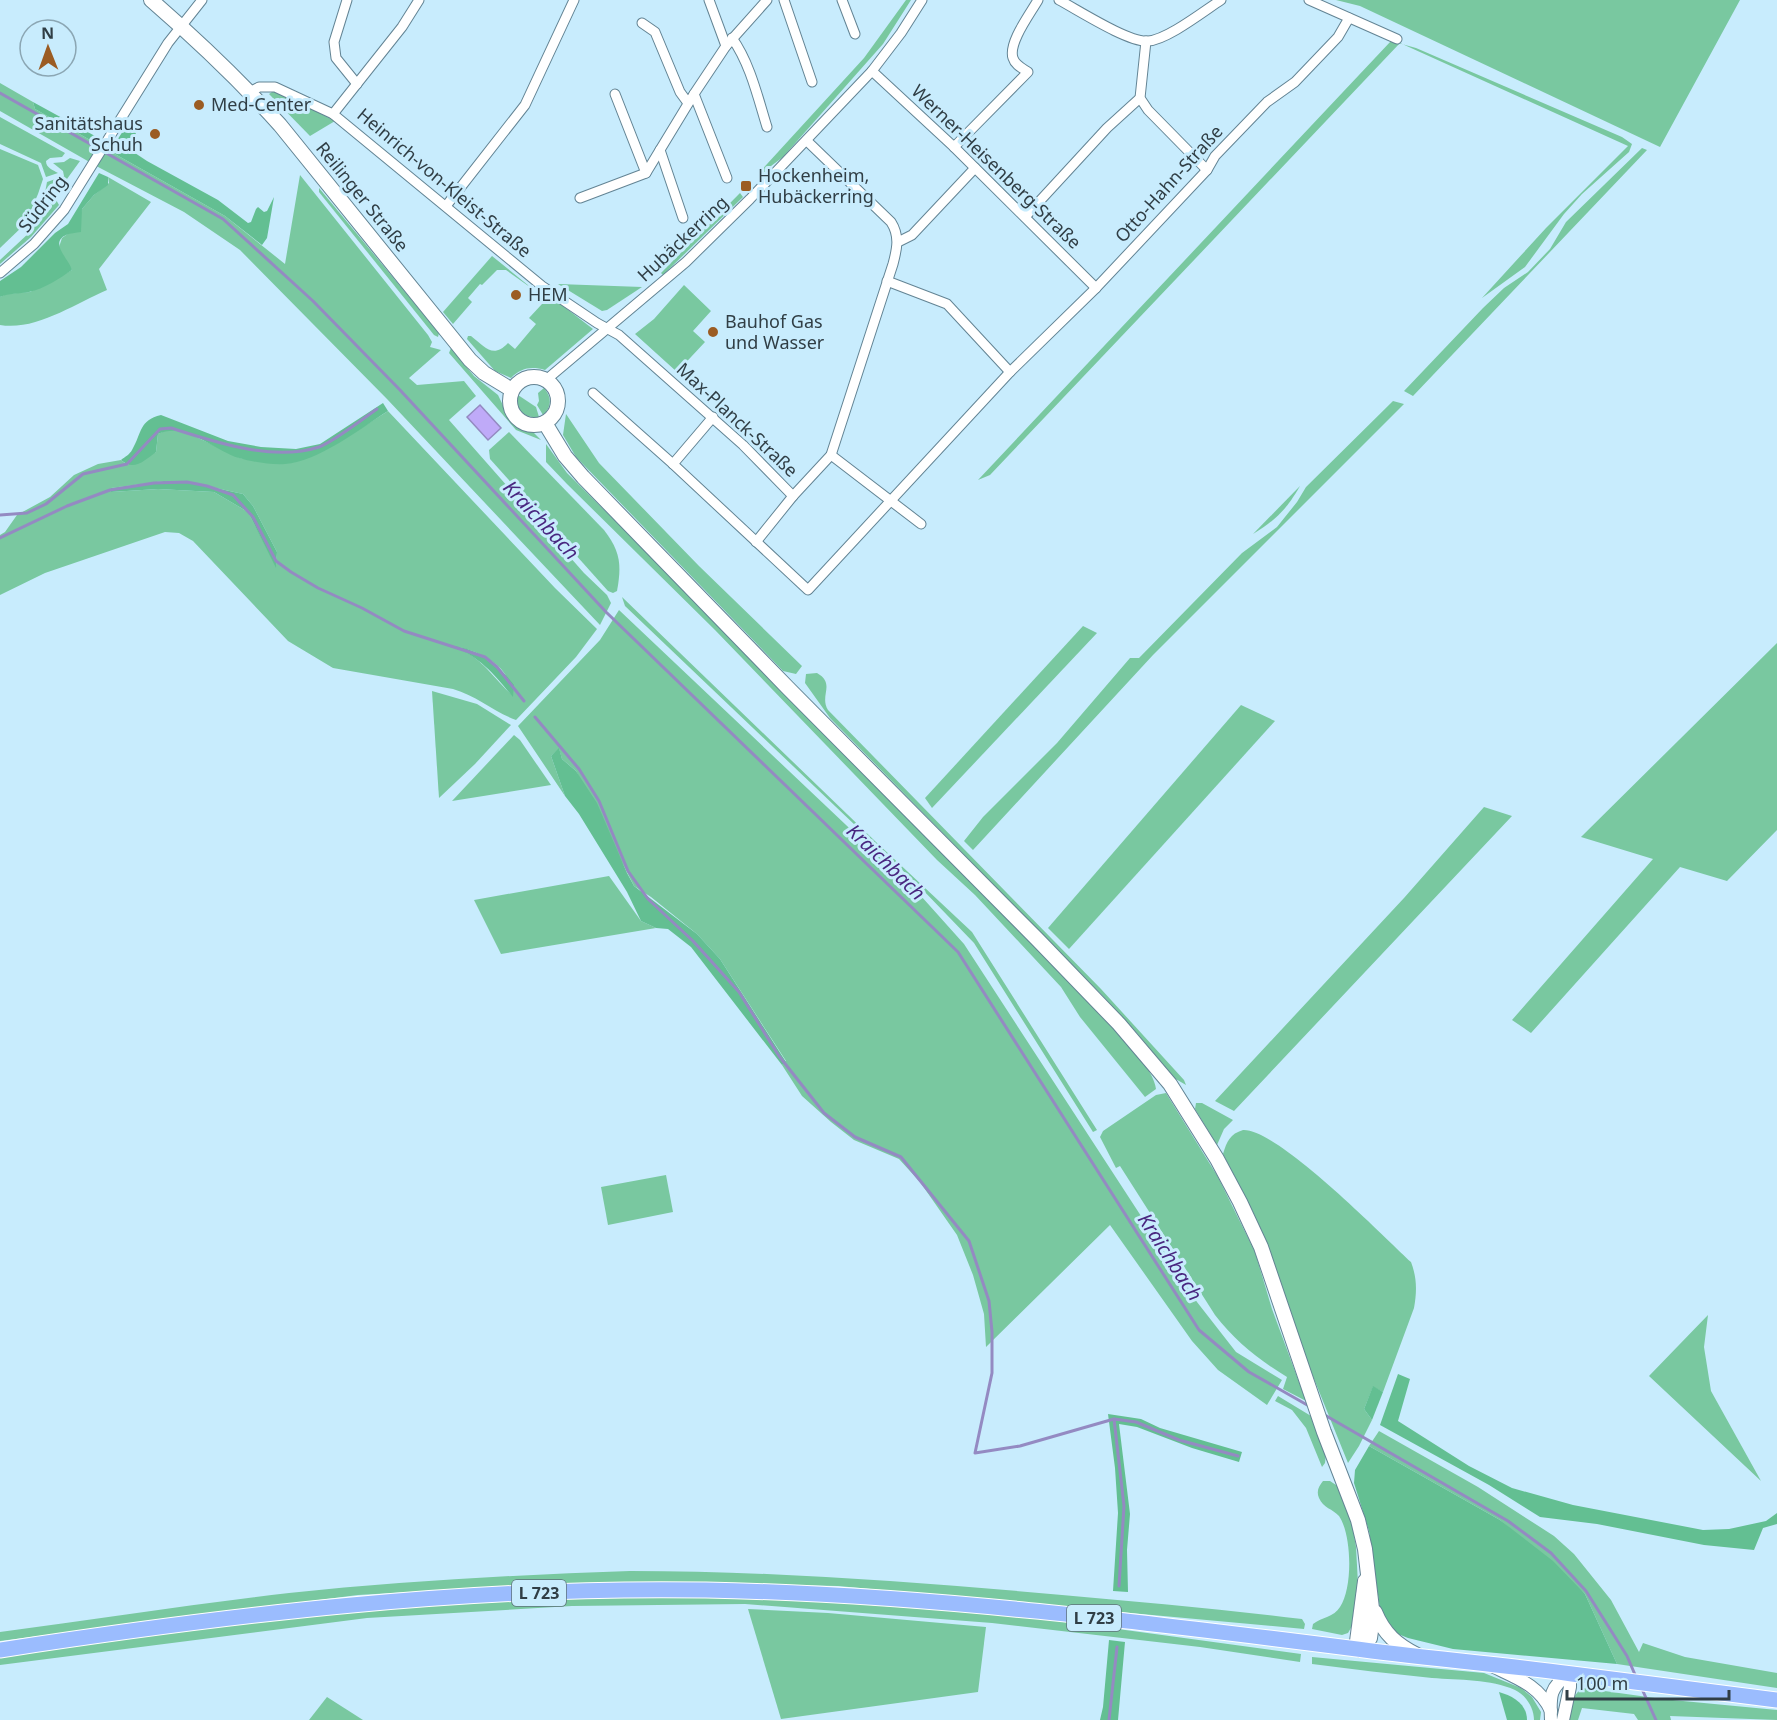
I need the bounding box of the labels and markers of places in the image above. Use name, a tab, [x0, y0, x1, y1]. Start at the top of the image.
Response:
place label: Med-Center	[211, 92, 312, 116]
marker: Med-Center	[192, 98, 206, 112]
place label: Sanitätshaus Schuh	[35, 111, 143, 156]
marker: Sanitätshaus Schuh	[148, 127, 162, 141]
place label: Hockenheim, Hubäckerring	[758, 163, 874, 208]
marker: Hockenheim, Hubäckerring	[739, 179, 753, 193]
place label: HEM	[528, 282, 568, 306]
marker: HEM	[509, 288, 523, 302]
place label: Bauhof Gas und Wasser	[725, 309, 825, 354]
marker: Bauhof Gas und Wasser	[706, 325, 720, 339]

